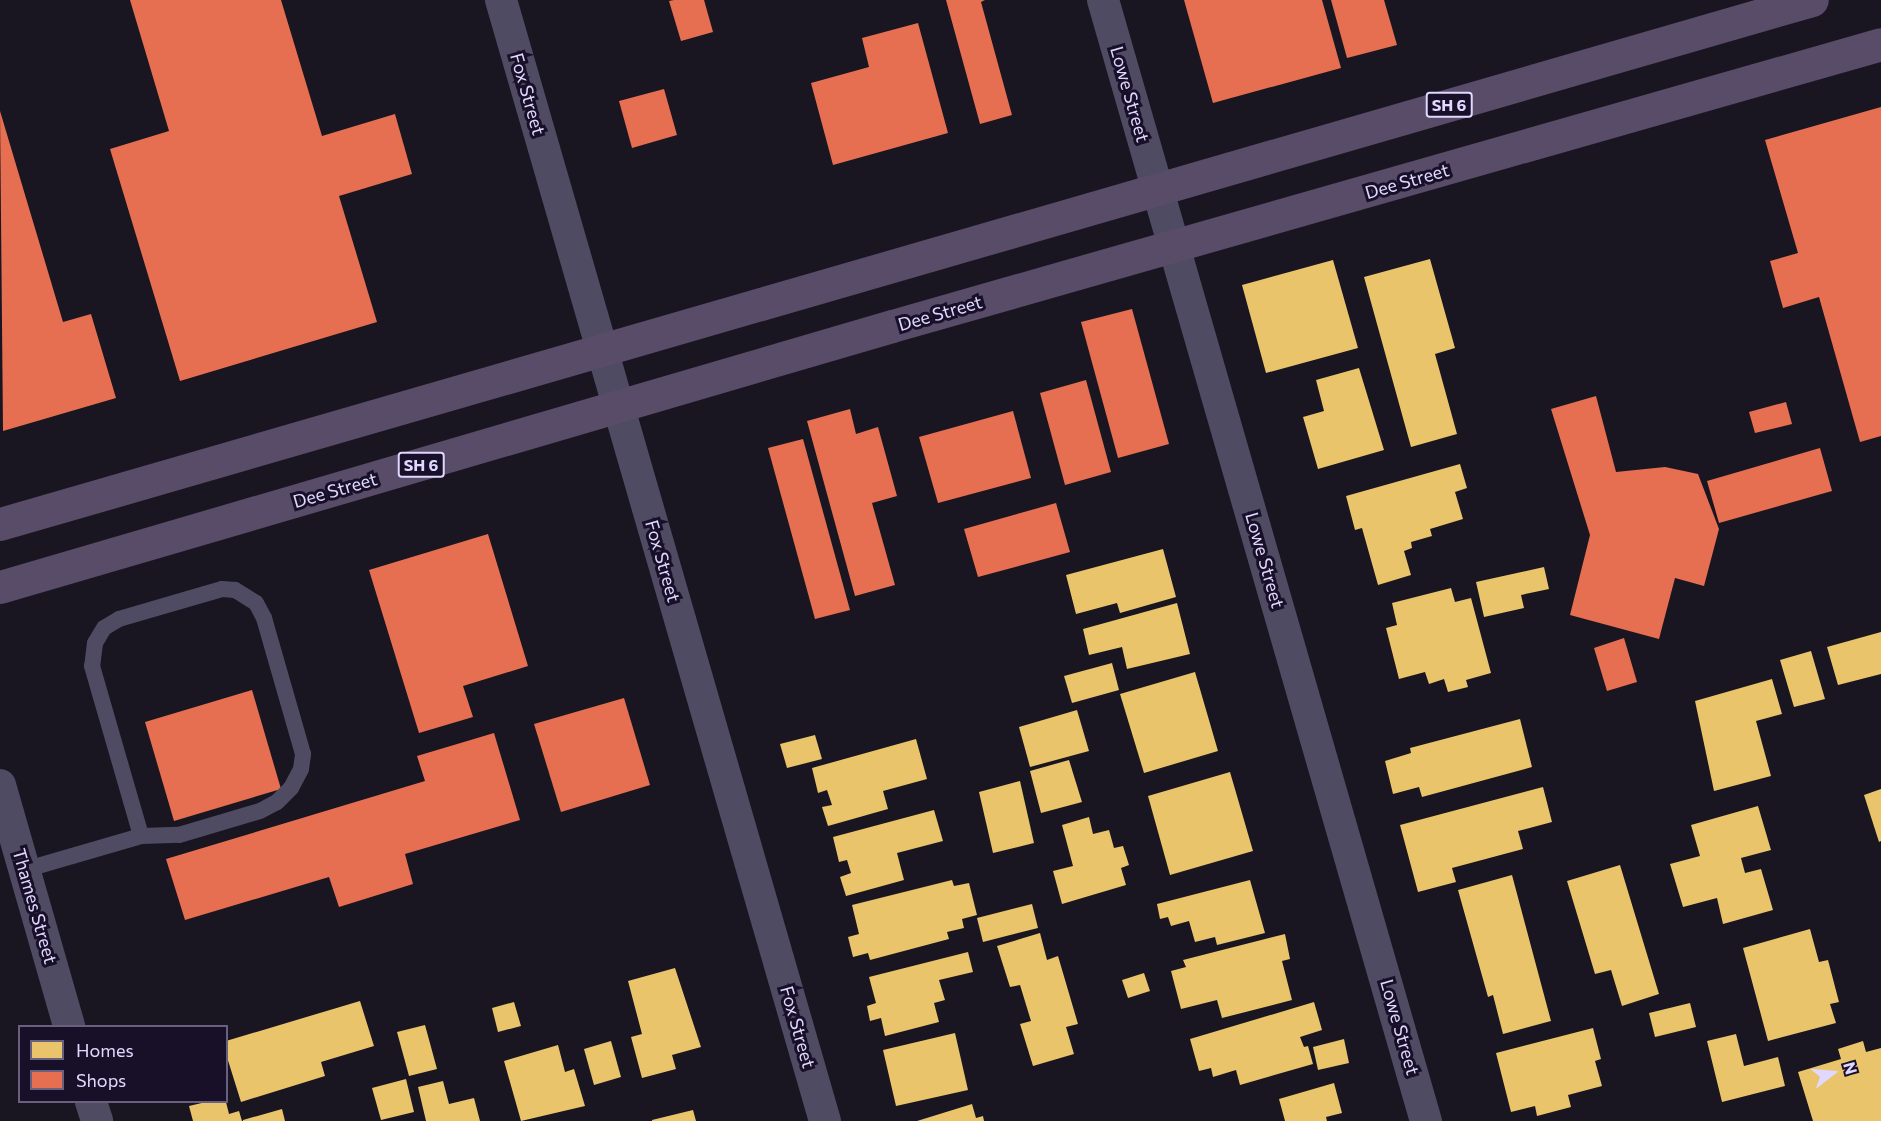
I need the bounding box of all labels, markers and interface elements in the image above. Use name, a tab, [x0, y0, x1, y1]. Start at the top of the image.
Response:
street label: Lowe Street	[1106, 44, 1154, 144]
street label: Fox Street	[506, 51, 550, 137]
road number: SH 6	[1425, 92, 1473, 118]
street label: Dee Street	[1362, 159, 1452, 203]
street label: Dee Street	[895, 291, 985, 335]
road number: SH 6	[397, 452, 445, 478]
street label: Dee Street	[290, 468, 380, 512]
street label: Lowe Street	[1241, 510, 1289, 610]
street label: Fox Street	[641, 518, 685, 604]
street label: Thames Street	[8, 846, 62, 966]
street label: Lowe Street	[1376, 977, 1424, 1077]
street label: Fox Street	[776, 984, 820, 1070]
legend	[18, 1025, 228, 1103]
text: Homes	[76, 1039, 134, 1061]
north arrow	[1803, 1043, 1863, 1103]
text: N	[1840, 1060, 1862, 1076]
text: Shops	[76, 1069, 126, 1091]

